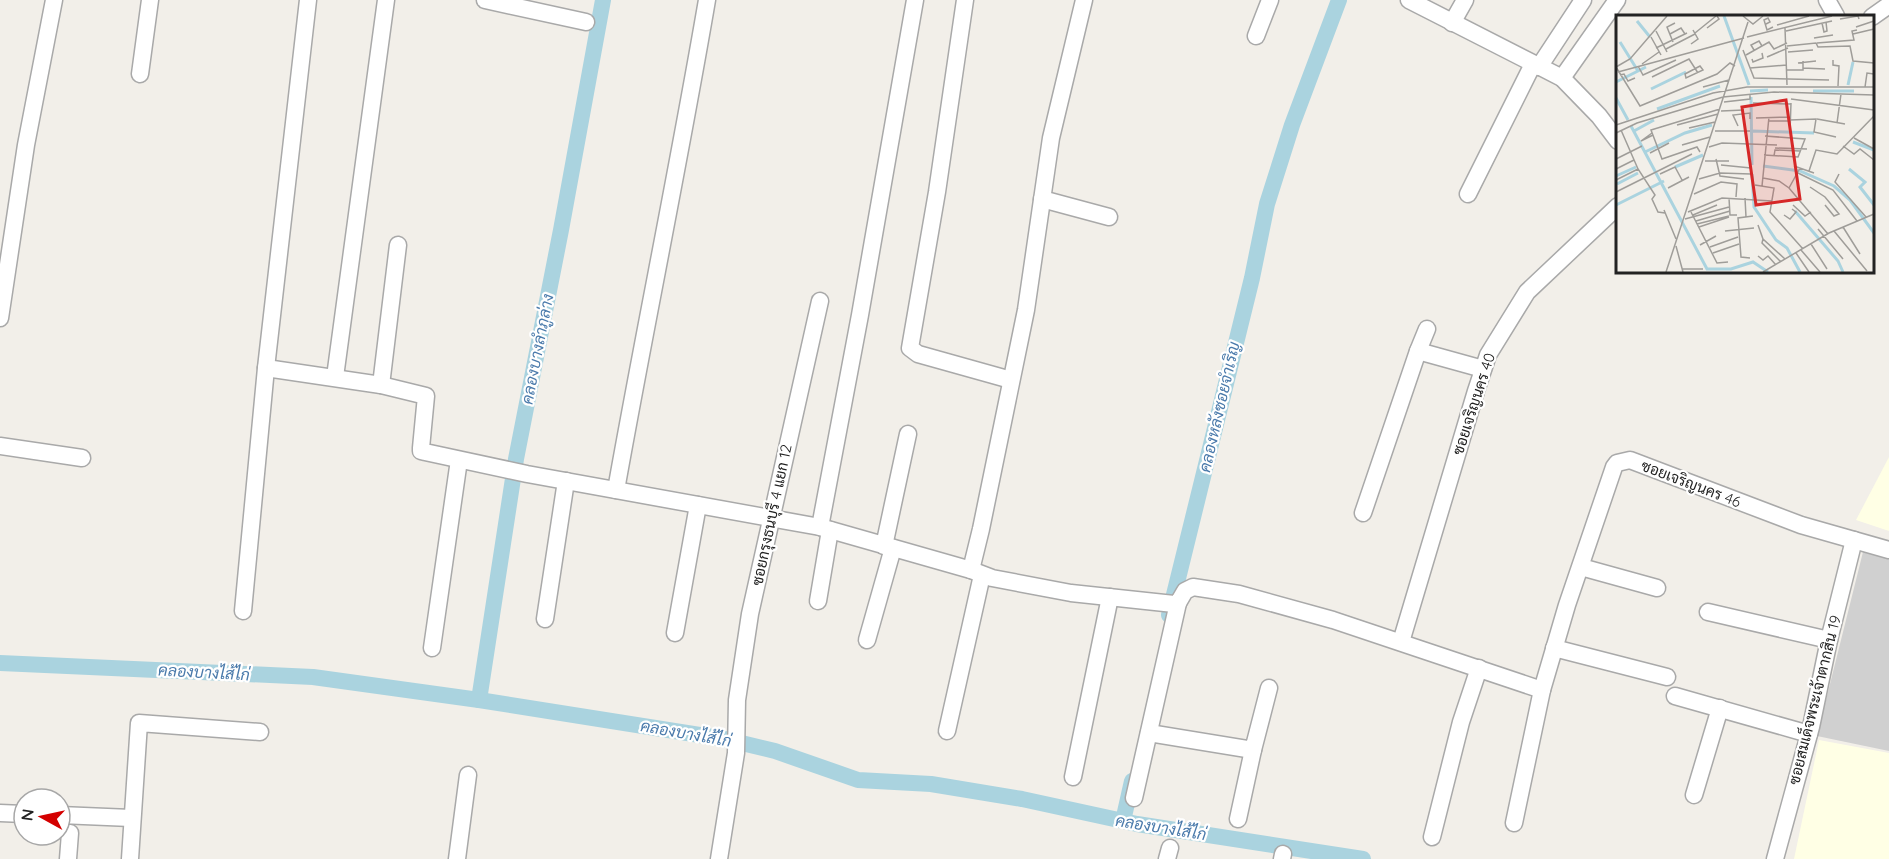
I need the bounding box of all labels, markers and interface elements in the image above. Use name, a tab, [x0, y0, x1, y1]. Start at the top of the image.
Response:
inset map	[1616, 15, 1874, 273]
water label: คลองบางลำภูล่าง	[516, 292, 559, 406]
water label: คลองหลังซอยจำเริญ	[1194, 339, 1244, 474]
street label: ซอยเจริญนคร 40	[1448, 350, 1499, 457]
street label: ซอยกรุงธนบุรี 4 แยก 12	[747, 443, 798, 588]
street label: ซอยเจริญนคร 46	[1639, 456, 1744, 511]
street label: ซอยสมเด็จพระเจ้าตากสิน 19	[1783, 613, 1845, 787]
water label: คลองบางไส้ไก่	[158, 659, 251, 684]
water label: คลองบางไส้ไก่	[639, 714, 734, 751]
north arrow	[12, 787, 72, 847]
text: N	[16, 808, 38, 822]
water label: คลองบางไส้ไก่	[1114, 809, 1209, 844]

